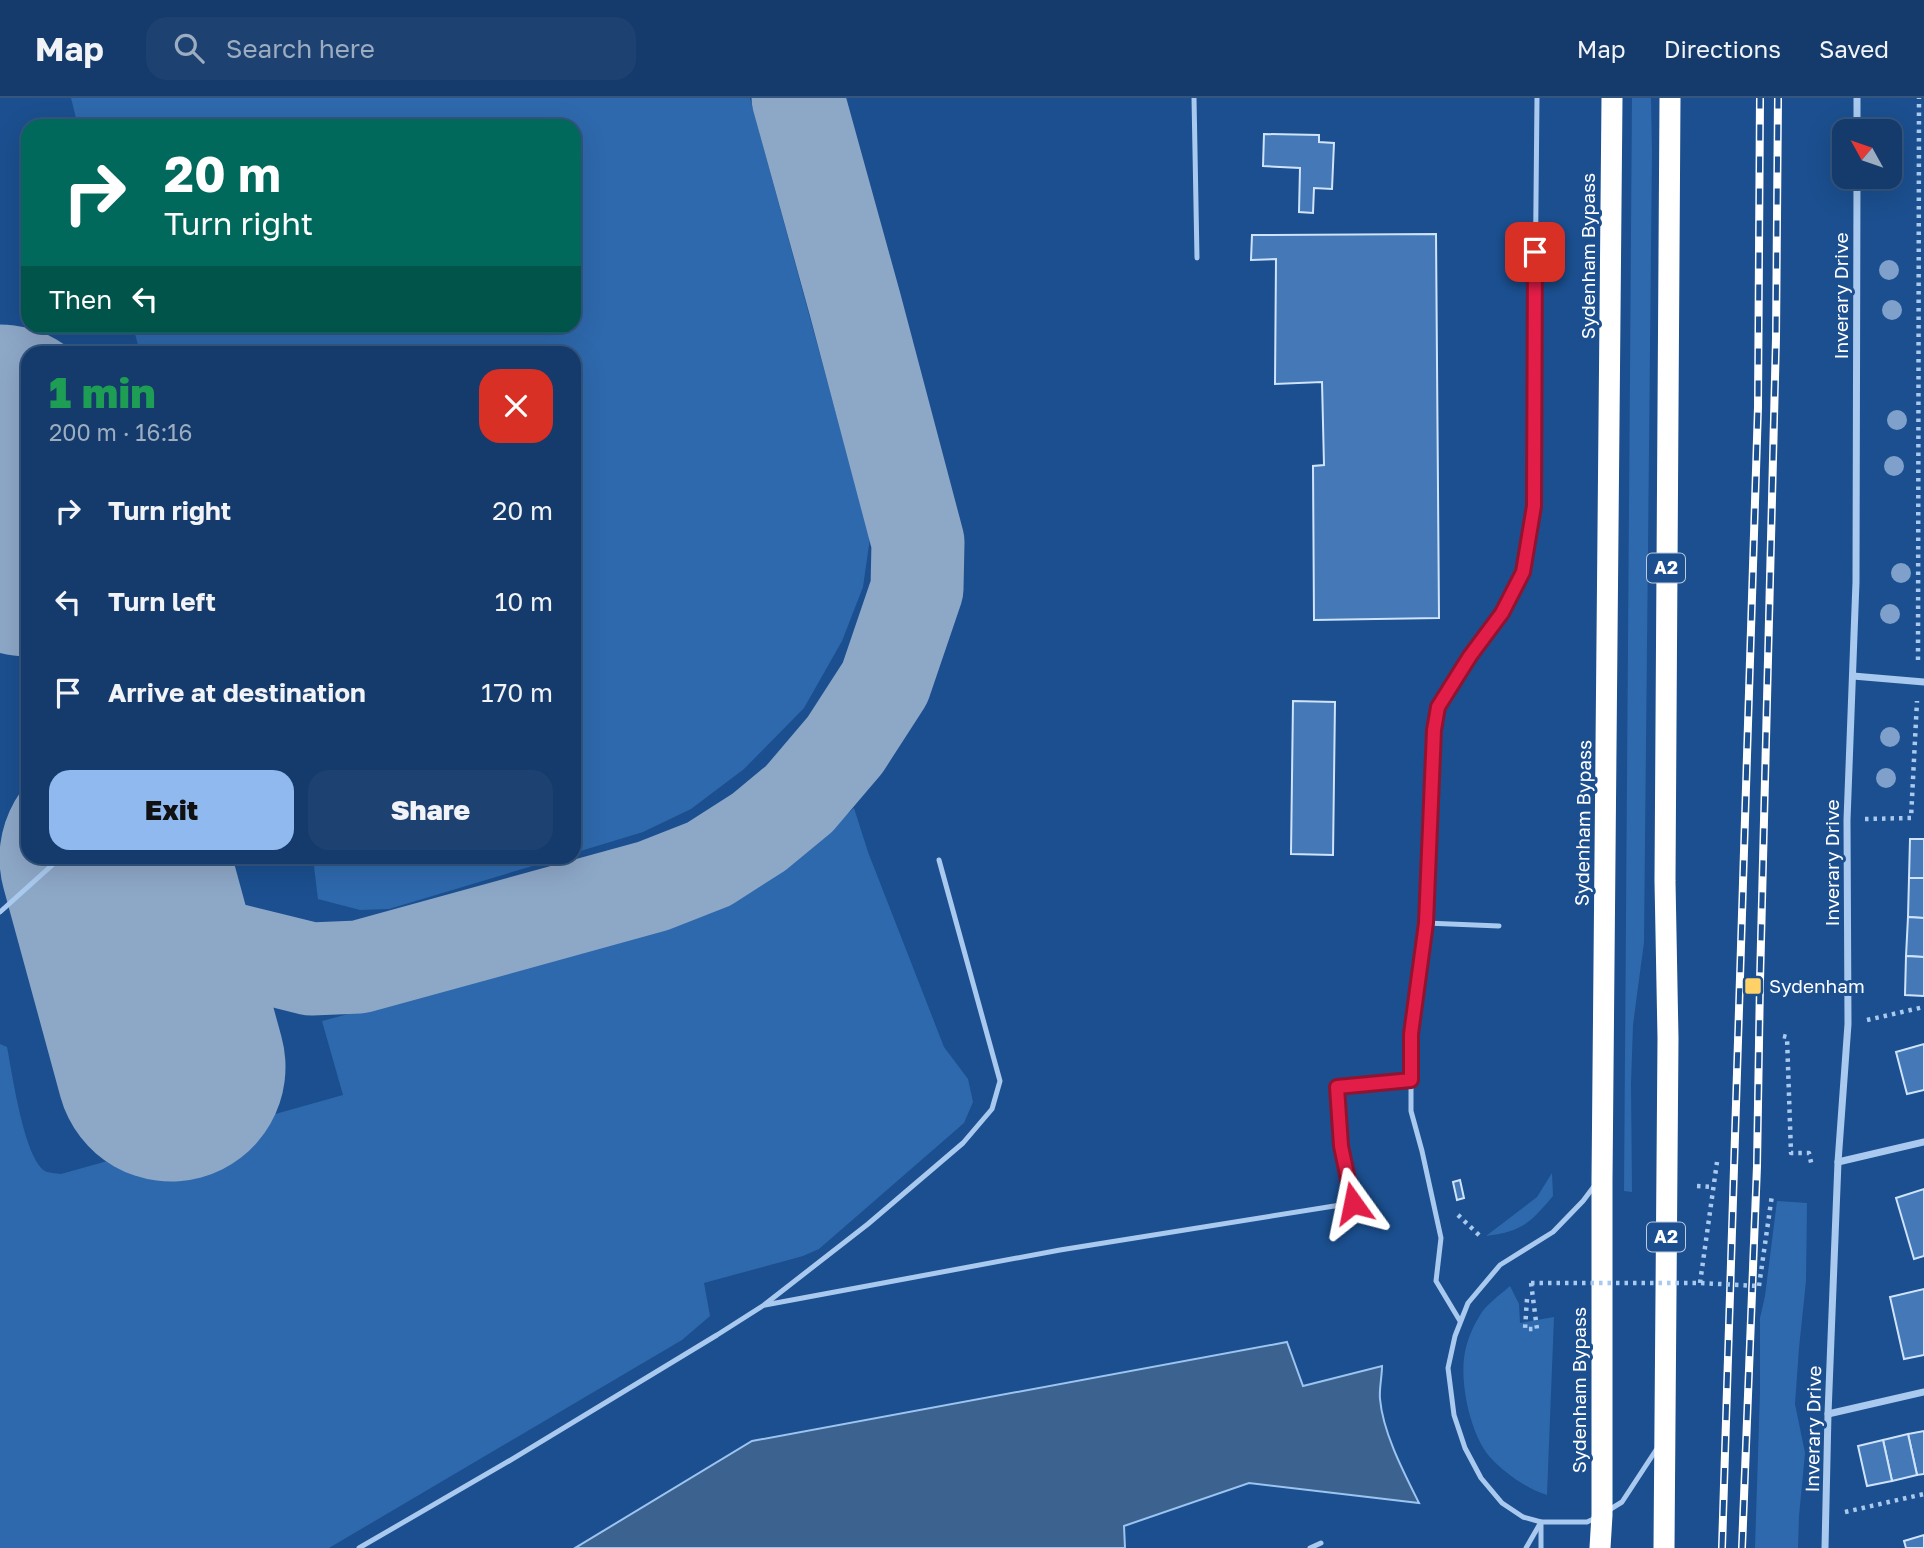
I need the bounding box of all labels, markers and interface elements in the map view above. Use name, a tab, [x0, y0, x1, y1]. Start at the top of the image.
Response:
search box	[146, 17, 636, 80]
text: Map	[35, 29, 104, 68]
icon: search	[170, 29, 208, 67]
text: Search here	[226, 33, 375, 64]
text: Map	[1577, 34, 1626, 63]
text: Directions	[1664, 34, 1781, 63]
text: Saved	[1819, 34, 1889, 63]
north arrow	[1832, 119, 1902, 189]
map controls	[1832, 119, 1902, 189]
text: 20 m	[164, 144, 281, 203]
icon: right	[49, 147, 140, 238]
street label: Sydenham Bypass	[1576, 173, 1599, 339]
text: Turn right	[164, 204, 313, 242]
pin	[1505, 222, 1565, 282]
icon: arrive	[1516, 233, 1554, 271]
street label: Inverary Drive	[1829, 233, 1852, 359]
icon: left	[126, 280, 164, 318]
text: Then	[49, 284, 112, 315]
text: 1 min	[49, 367, 156, 417]
button: close	[479, 369, 553, 443]
text: 200 m · 16:16	[49, 418, 192, 446]
icon: right	[49, 492, 87, 530]
text: Turn right	[108, 495, 231, 526]
text: 20 m	[492, 495, 553, 526]
road number: A2	[1647, 554, 1685, 582]
icon: left	[49, 583, 87, 621]
text: Turn left	[108, 586, 216, 617]
text: 10 m	[495, 586, 553, 617]
icon: arrive	[49, 674, 87, 712]
text: Arrive at destination	[108, 677, 366, 708]
text: 170 m	[481, 677, 553, 708]
street label: Sydenham Bypass	[1570, 740, 1595, 906]
button: Exit	[49, 770, 294, 850]
button: Share	[308, 770, 553, 850]
street label: Inverary Drive	[1820, 800, 1843, 926]
place label: Sydenham	[1769, 974, 1865, 997]
marker: Sydenham	[1743, 976, 1763, 996]
position arrow	[1316, 1166, 1390, 1240]
road number: A2	[1647, 1222, 1685, 1252]
street label: Sydenham Bypass	[1567, 1307, 1590, 1473]
street label: Inverary Drive	[1800, 1365, 1825, 1493]

